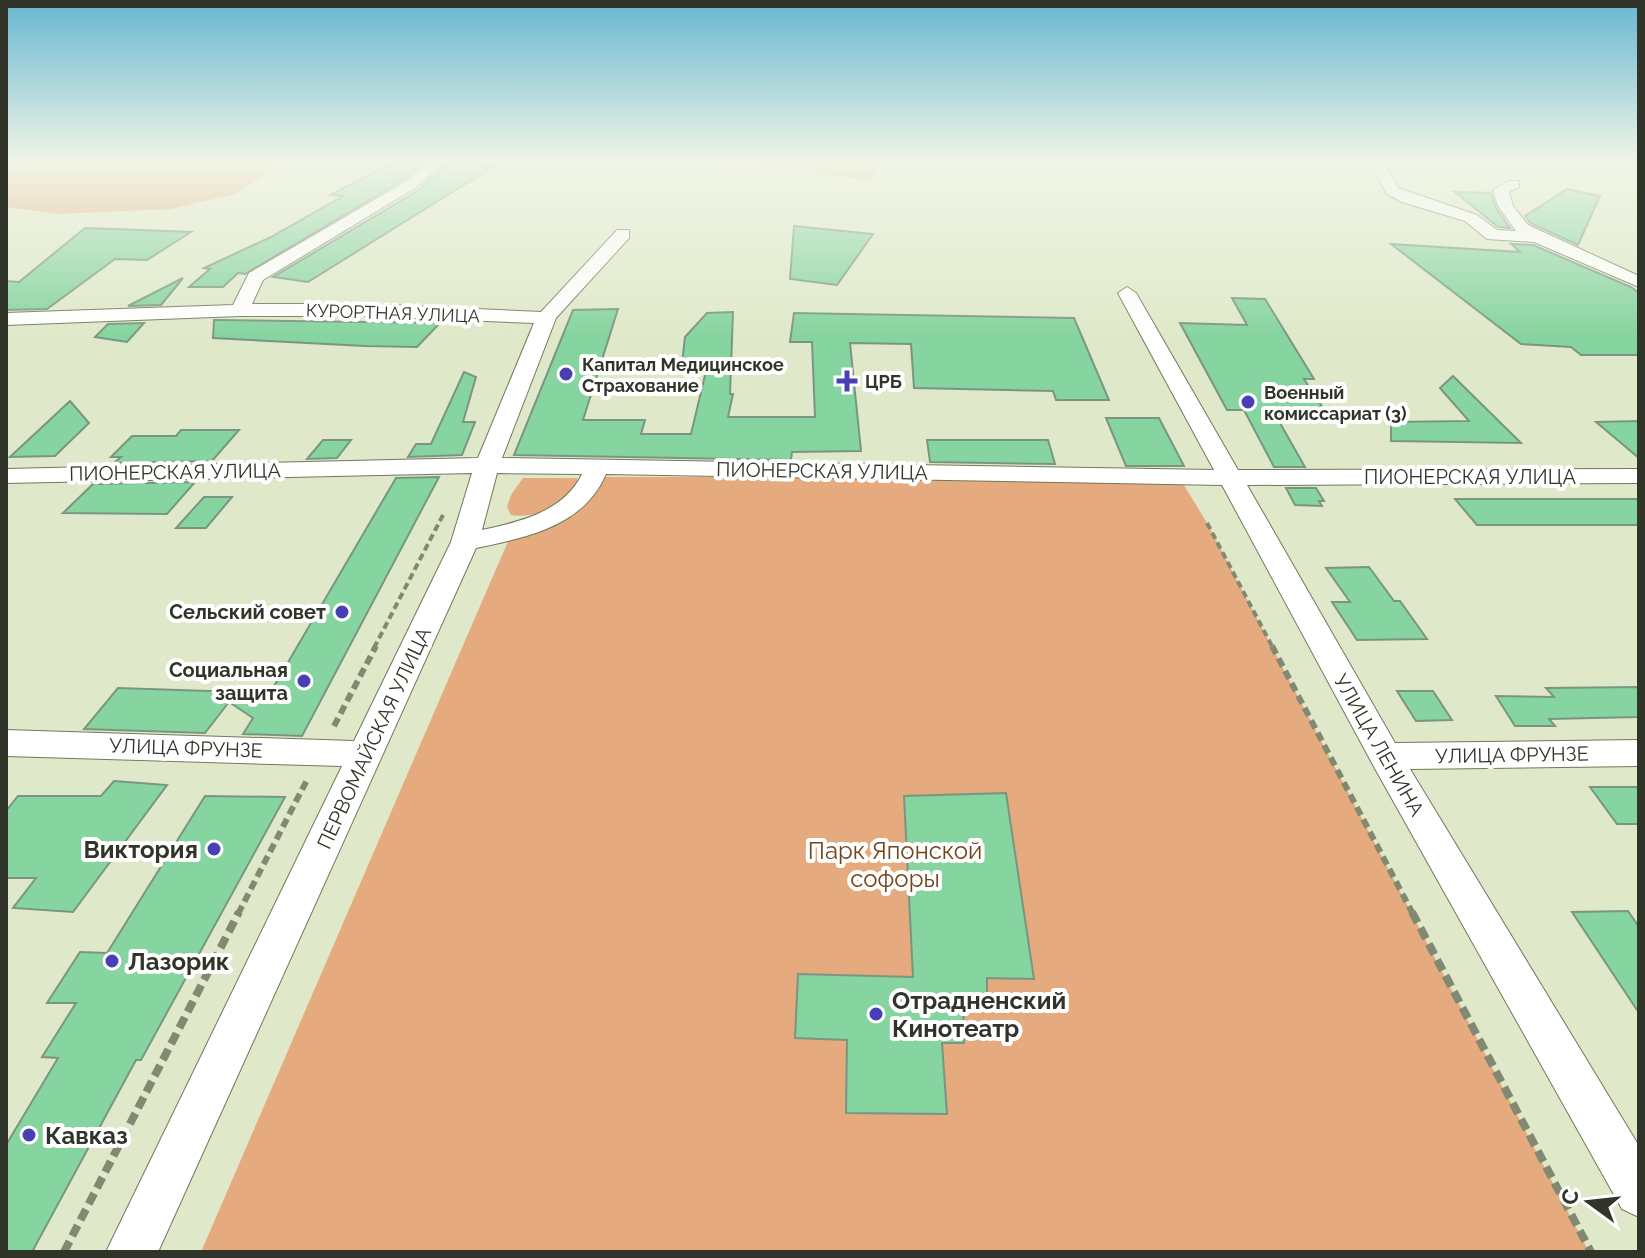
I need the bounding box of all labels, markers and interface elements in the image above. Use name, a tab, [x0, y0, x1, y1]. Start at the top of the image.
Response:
street label: КУРОРТНАЯ УЛИЦА	[306, 299, 480, 327]
place label: Капитал Медицинское Страхование	[582, 354, 784, 396]
marker: Капитал Медицинское Страхование	[557, 365, 575, 383]
marker: ЦРБ	[836, 370, 858, 392]
place label: ЦРБ	[865, 371, 902, 392]
place label: Военный комиссариат (3)	[1264, 382, 1407, 424]
marker: Военный комиссариат (3)	[1239, 393, 1257, 411]
street label: ПИОНЕРСКАЯ УЛИЦА	[716, 457, 929, 485]
street label: ПИОНЕРСКАЯ УЛИЦА	[69, 458, 282, 486]
street label: ПИОНЕРСКАЯ УЛИЦА	[1364, 465, 1576, 489]
place label: Сельский совет	[169, 600, 326, 624]
marker: Сельский совет	[333, 603, 351, 621]
street label: ПЕРВОМАЙСКАЯ УЛИЦА	[312, 623, 436, 853]
place label: Социальная защита	[169, 658, 288, 705]
street label: УЛИЦА ЛЕНИНА	[1329, 670, 1430, 821]
marker: Социальная защита	[295, 672, 313, 690]
street label: УЛИЦА ФРУНЗЕ	[109, 733, 263, 763]
street label: УЛИЦА ФРУНЗЕ	[1435, 742, 1589, 768]
place label: Виктория	[83, 835, 198, 864]
park label: Парк Японской софоры	[808, 836, 982, 893]
marker: Виктория	[205, 840, 223, 858]
place label: Лазорик	[128, 947, 230, 976]
marker: Лазорик	[103, 952, 121, 970]
place label: Отрадненский Кинотеатр	[892, 986, 1066, 1043]
marker: Отрадненский Кинотеатр	[867, 1005, 885, 1023]
place label: Кавказ	[45, 1121, 128, 1150]
marker: Кавказ	[20, 1126, 38, 1144]
north arrow	[1549, 1162, 1629, 1242]
text: С	[1555, 1186, 1584, 1207]

